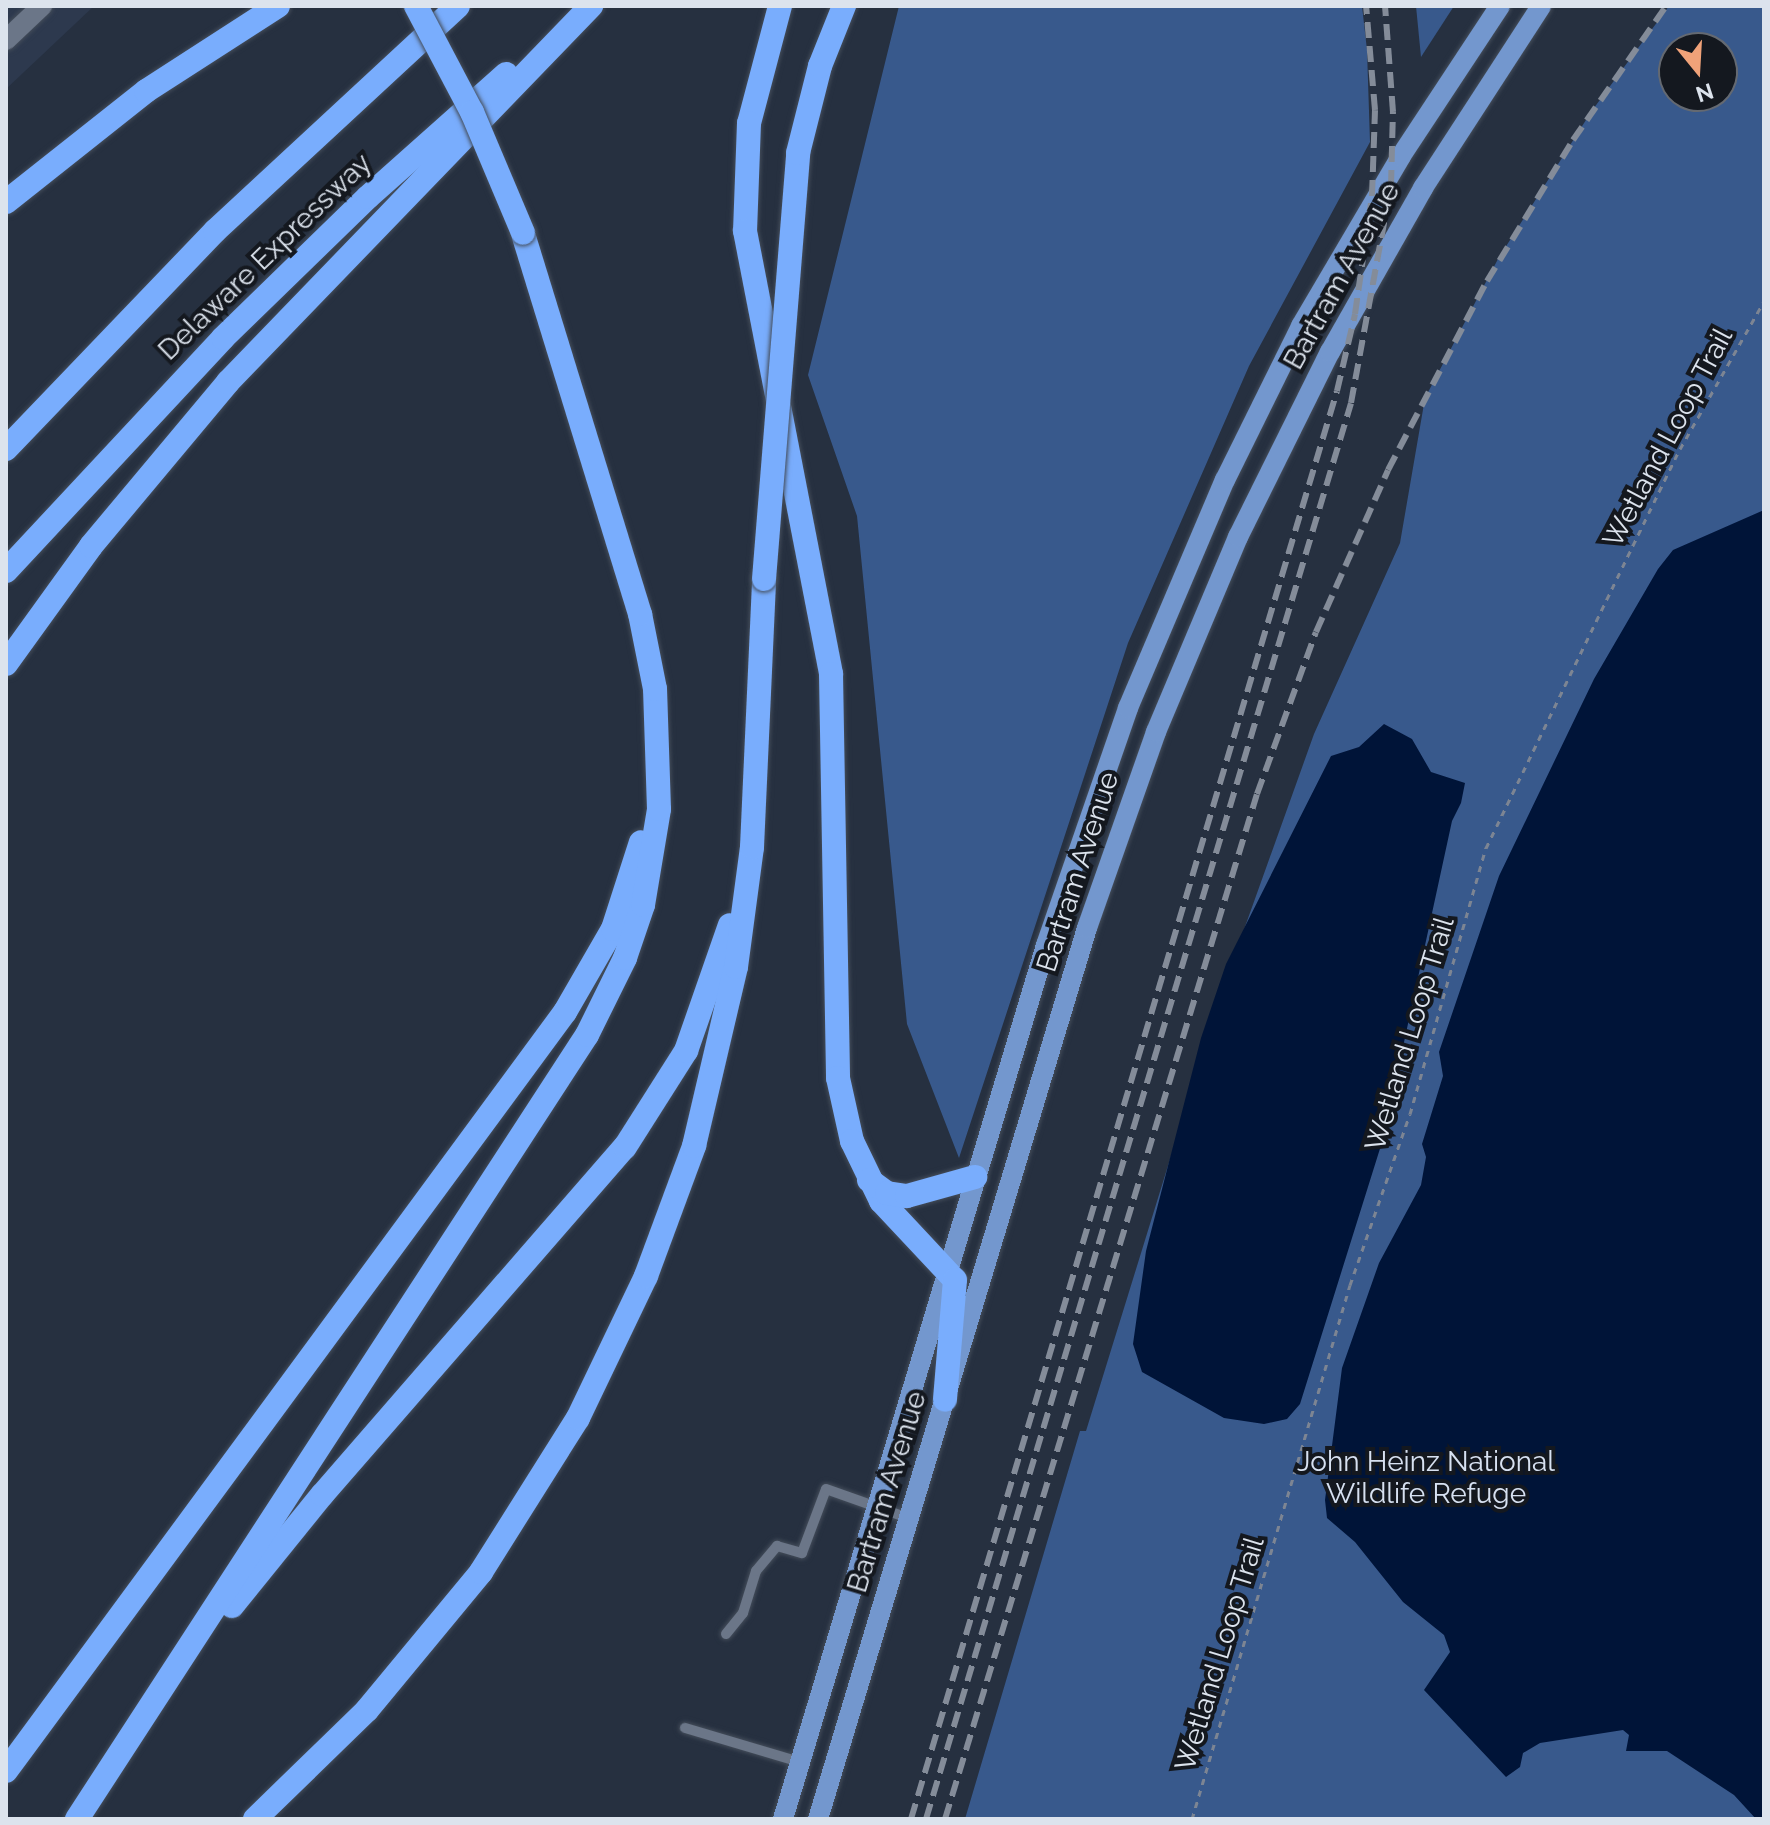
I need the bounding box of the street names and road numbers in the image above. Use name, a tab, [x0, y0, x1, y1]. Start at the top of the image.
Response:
street label: Delaware Expressway	[152, 147, 378, 367]
street label: Bartram Avenue	[1277, 176, 1407, 376]
street label: Wetland Loop Trail	[1596, 322, 1740, 554]
street label: Bartram Avenue	[1030, 767, 1126, 977]
street label: Wetland Loop Trail	[1358, 912, 1462, 1156]
street label: Bartram Avenue	[840, 1387, 934, 1597]
street label: Wetland Loop Trail	[1168, 1532, 1272, 1776]

